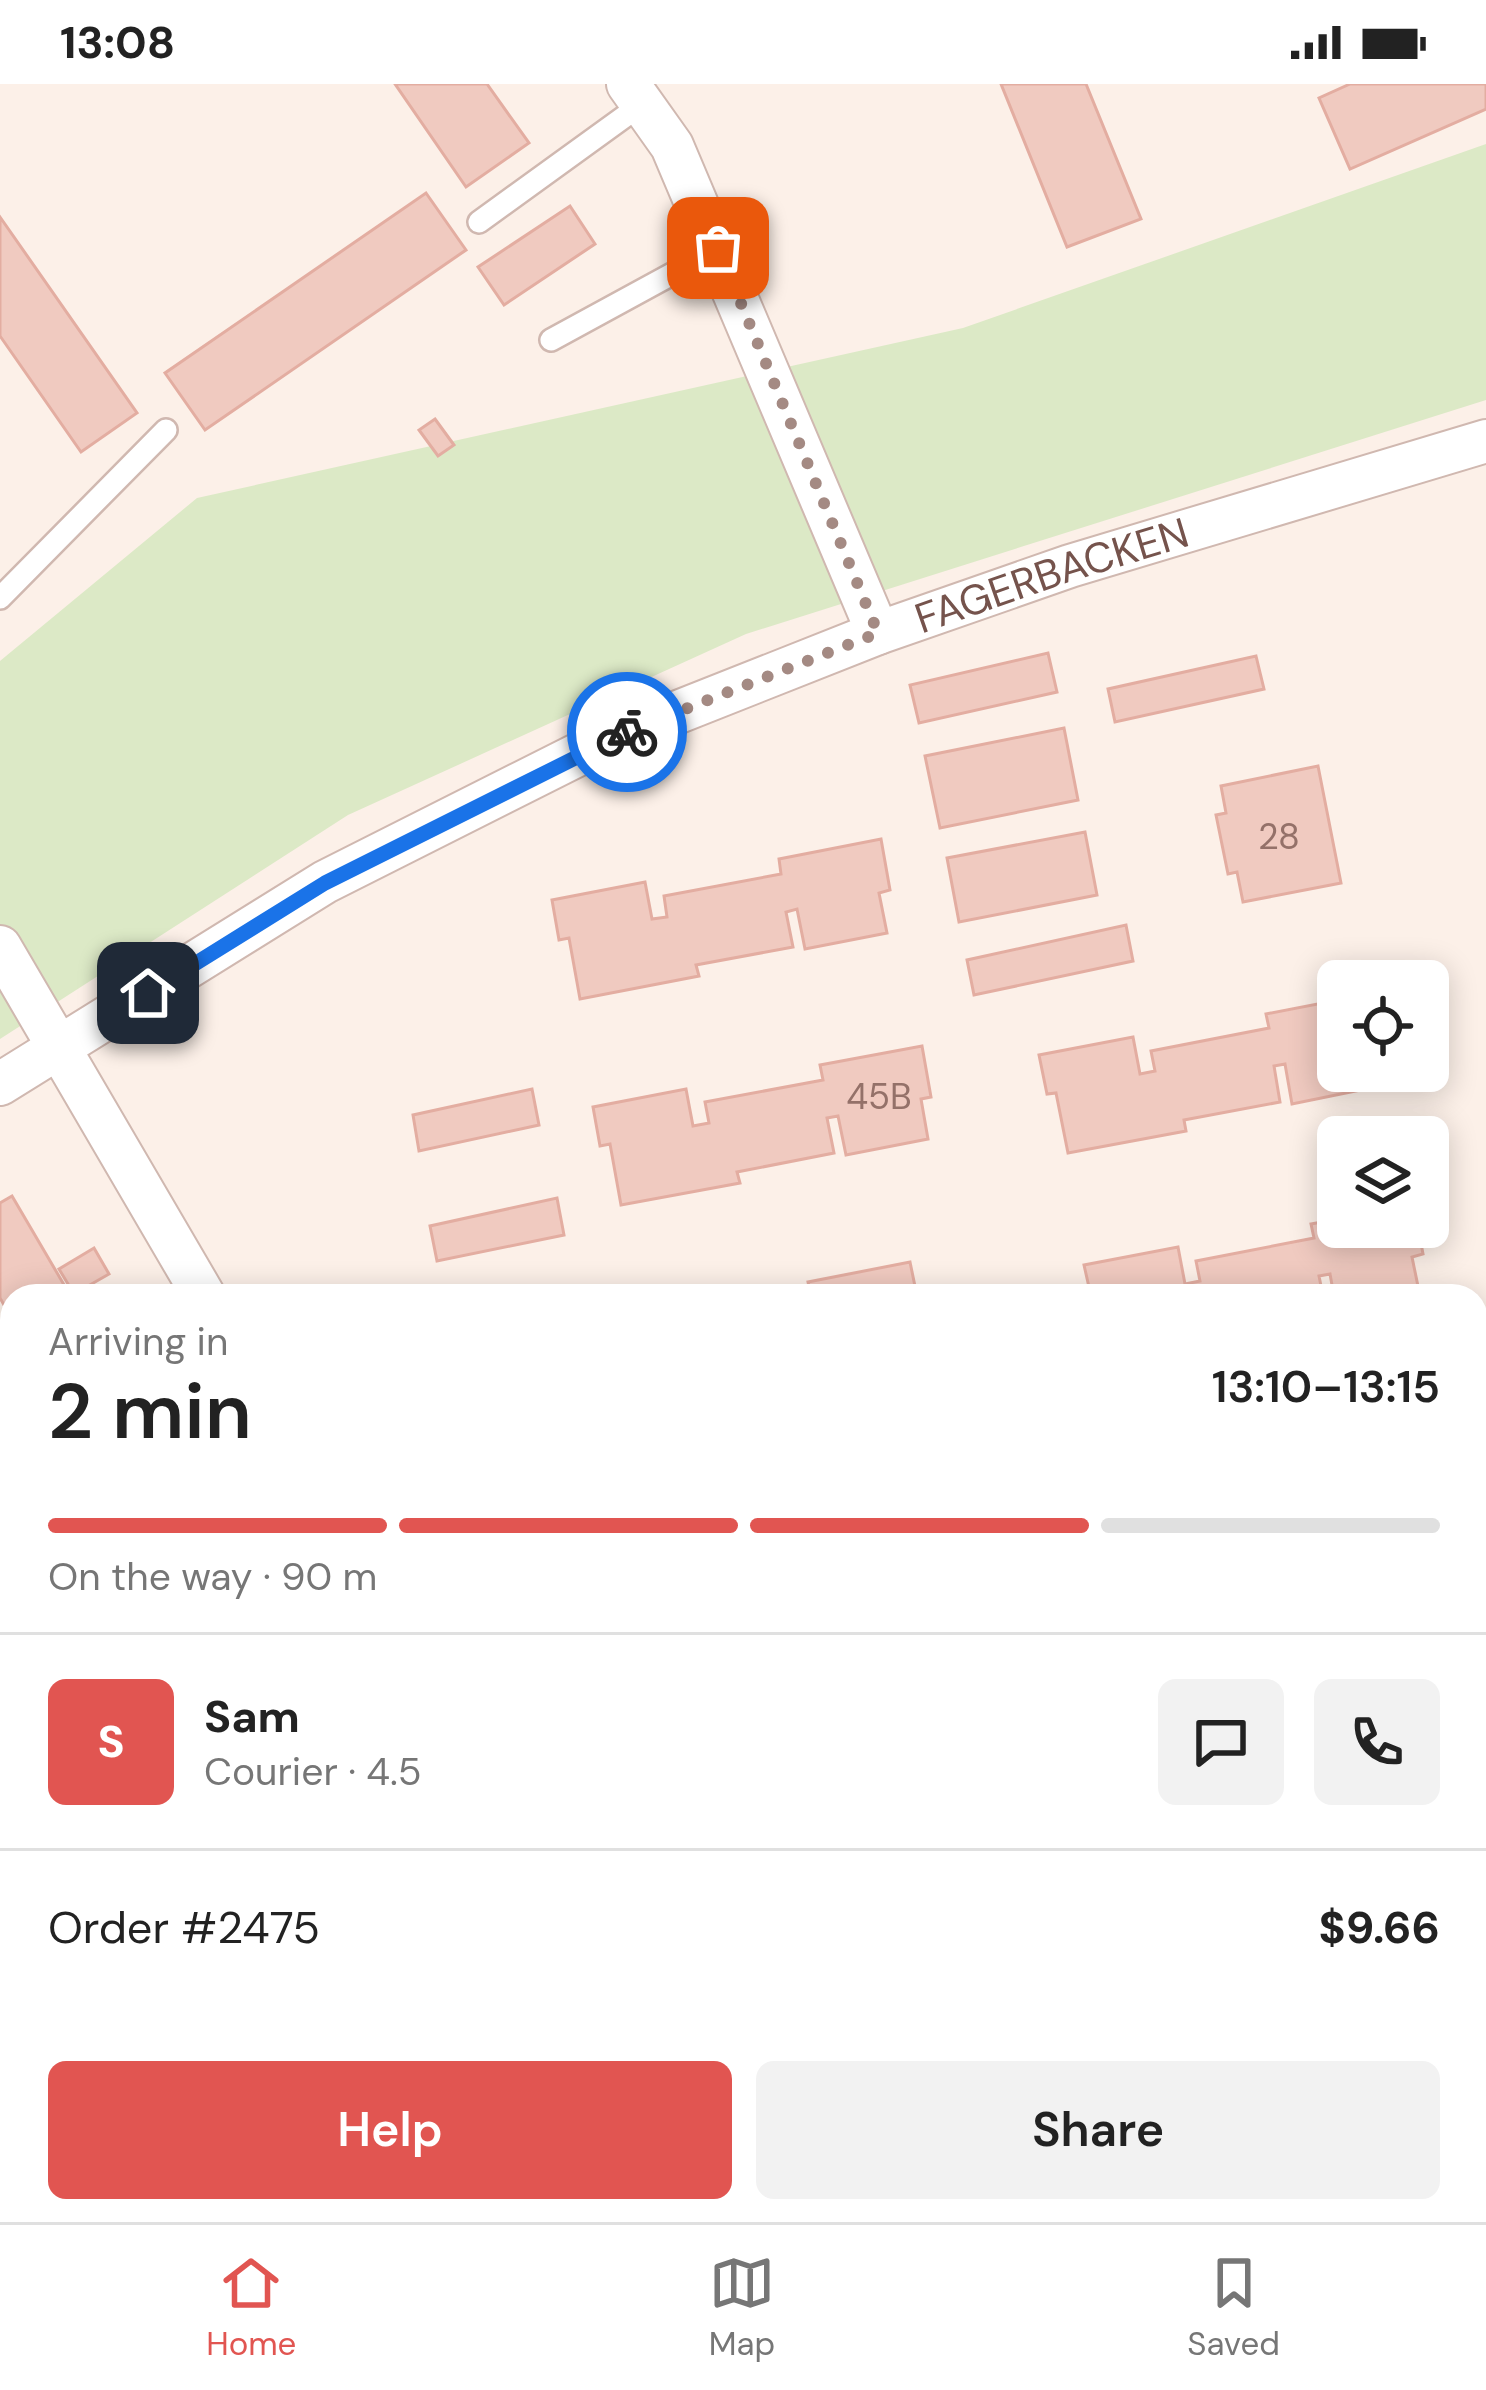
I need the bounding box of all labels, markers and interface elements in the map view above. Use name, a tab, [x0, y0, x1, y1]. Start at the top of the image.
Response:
text: 13:08	[60, 13, 175, 72]
pin	[667, 197, 769, 299]
icon: bag	[685, 215, 751, 281]
street label: FAGERBACKEN	[908, 505, 1195, 646]
courier	[567, 672, 687, 792]
icon: bike	[594, 699, 660, 765]
house number: 28	[1258, 813, 1300, 860]
pin	[97, 942, 199, 1044]
icon: home	[115, 960, 181, 1026]
map controls	[1317, 960, 1449, 1248]
button: locate	[1317, 960, 1449, 1092]
house number: 45B	[846, 1073, 912, 1120]
button: layers	[1317, 1116, 1449, 1248]
text: Arriving in	[48, 1316, 228, 1367]
text: 13:10–13:15	[1212, 1357, 1440, 1416]
text: 2 min	[48, 1361, 252, 1462]
text: On the way · 90 m	[48, 1551, 377, 1602]
button: chat	[1158, 1679, 1284, 1805]
button: phone	[1314, 1679, 1440, 1805]
text: Sam	[204, 1687, 300, 1746]
text: S	[97, 1712, 125, 1771]
text: Courier · 4.5	[204, 1746, 421, 1797]
text: Order #2475	[48, 1898, 320, 1957]
text: $9.66	[1319, 1898, 1440, 1957]
button: Help	[48, 2061, 732, 2199]
button: Share	[756, 2061, 1440, 2199]
tab: Home	[206, 2250, 296, 2365]
tab: Map	[709, 2250, 775, 2365]
tab: Saved	[1187, 2250, 1280, 2365]

